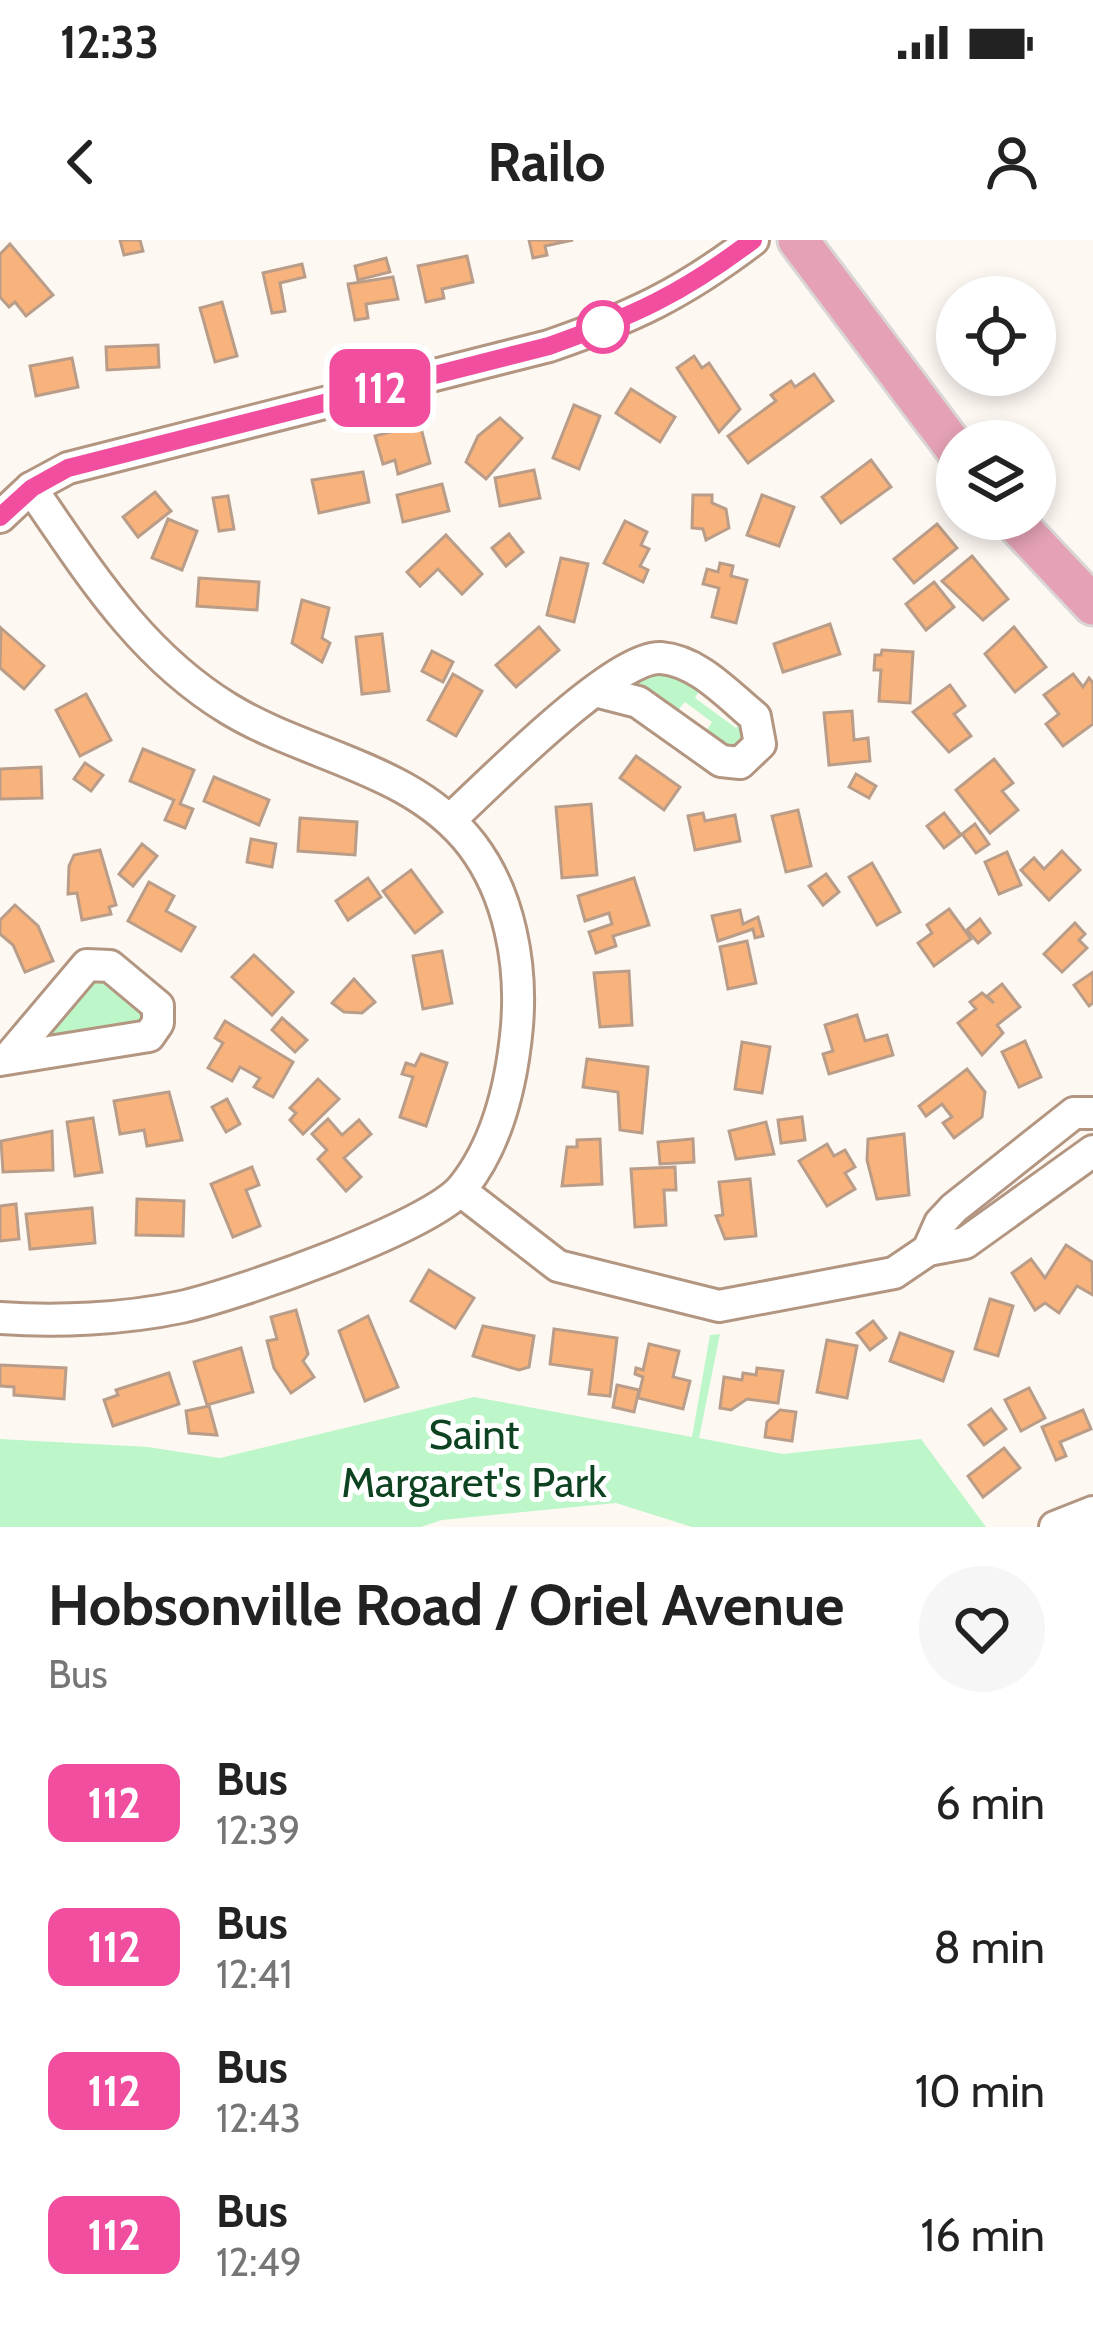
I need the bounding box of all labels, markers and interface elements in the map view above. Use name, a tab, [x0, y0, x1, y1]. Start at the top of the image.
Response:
text: 12:33	[60, 15, 159, 69]
icon: back	[48, 129, 114, 195]
text: Railo	[487, 129, 606, 195]
icon: person	[979, 129, 1045, 195]
map controls	[936, 276, 1056, 540]
button: locate	[936, 276, 1056, 396]
unlabelled marker	[578, 302, 628, 352]
line badge: 112	[311, 349, 449, 427]
text: 112	[353, 362, 407, 414]
button: layers	[936, 420, 1056, 540]
park label: Saint Margaret's Park	[341, 1408, 607, 1508]
button: heart	[919, 1566, 1045, 1692]
text: Hobsonville Road / Oriel Avenue	[48, 1570, 844, 1639]
text: Bus	[48, 1650, 108, 1698]
text: Bus	[216, 1752, 288, 1806]
text: 6 min	[935, 1776, 1045, 1830]
text: 112	[87, 1777, 141, 1829]
text: 12:39	[216, 1806, 301, 1854]
text: Bus	[216, 1896, 288, 1950]
text: 8 min	[933, 1920, 1045, 1974]
text: 112	[87, 1921, 141, 1973]
text: 12:41	[216, 1950, 293, 1998]
text: Bus	[216, 2040, 288, 2094]
text: 10 min	[915, 2064, 1045, 2118]
text: 112	[87, 2065, 141, 2117]
text: 12:43	[216, 2094, 301, 2142]
text: Bus	[216, 2184, 288, 2238]
text: 16 min	[920, 2208, 1045, 2262]
text: 112	[87, 2209, 141, 2261]
text: 12:49	[216, 2238, 302, 2286]

